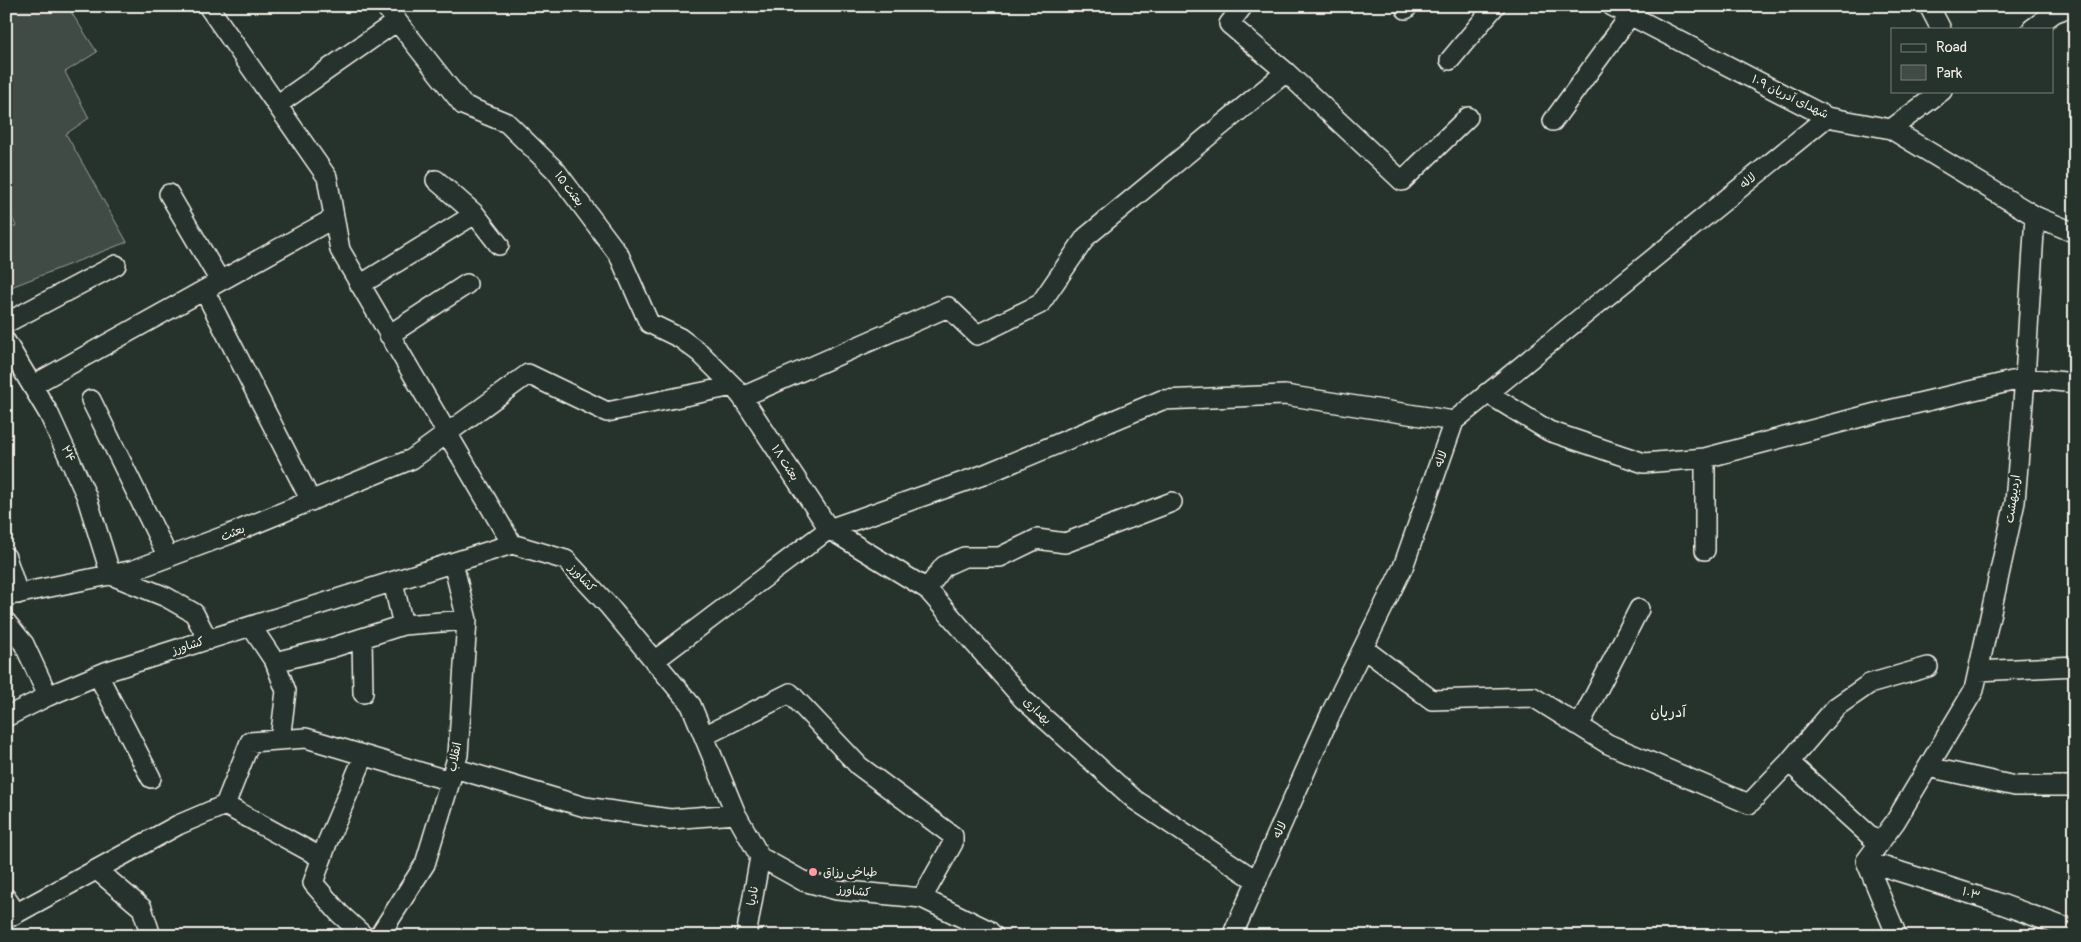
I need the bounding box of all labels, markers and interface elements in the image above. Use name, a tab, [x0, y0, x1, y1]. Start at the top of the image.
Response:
legend	[1891, 28, 2054, 92]
text: Road	[1936, 38, 1967, 57]
text: Park	[1936, 64, 1963, 83]
street label: شهدای آدریان ۱۰۹	[1749, 72, 1831, 122]
street label: بعثت ۱۵	[551, 168, 587, 210]
street label: لاله	[1737, 170, 1759, 192]
street label: بعثت ۱۸	[768, 442, 802, 484]
street label: ۲۴	[58, 443, 78, 465]
street label: لاله	[1431, 449, 1451, 469]
street label: اردیبهشت	[2002, 474, 2024, 524]
street label: بعثت	[219, 521, 247, 545]
street label: کشاورز	[565, 560, 599, 595]
street label: کشاورز	[169, 634, 206, 658]
street label: بهداری	[1020, 694, 1054, 728]
district label: آدریان	[1650, 703, 1687, 722]
street label: انقلاب	[445, 741, 465, 773]
street label: لاله	[1270, 819, 1290, 841]
place label: طباخی رزاق	[823, 865, 877, 880]
marker: طباخی رزاق	[807, 866, 819, 878]
street label: کشاورز	[836, 882, 871, 900]
street label: ۱۰۳	[1960, 884, 1982, 904]
street label: نادیا	[744, 885, 762, 907]

